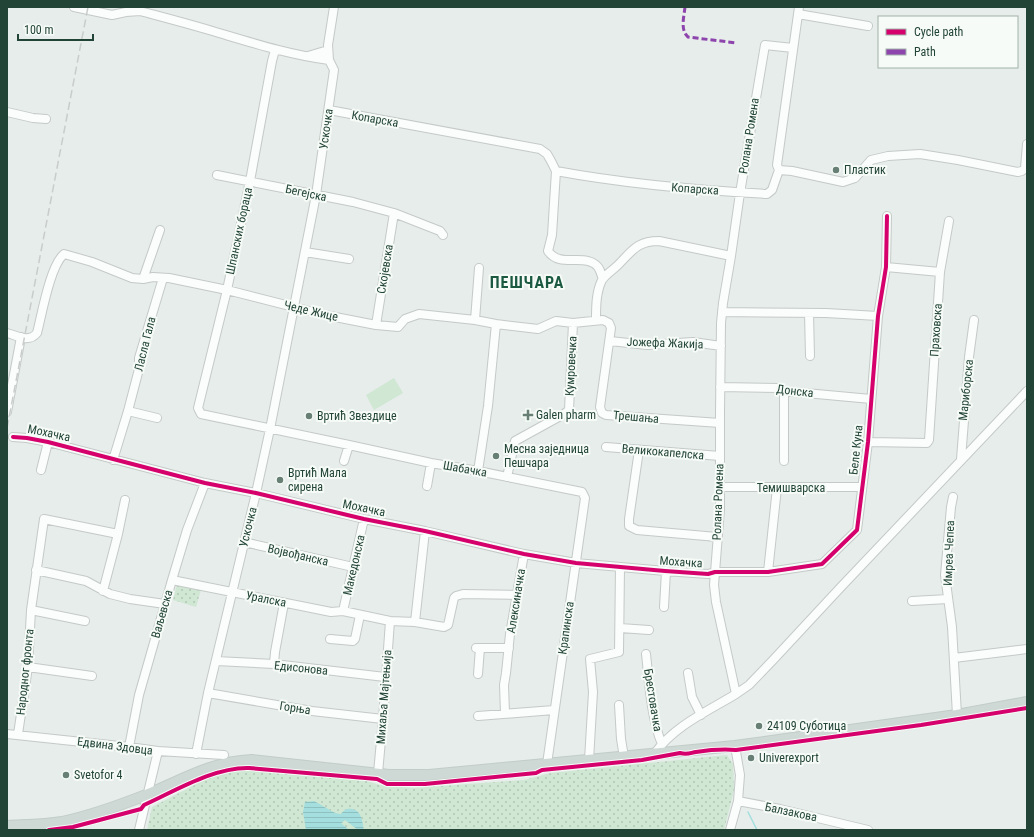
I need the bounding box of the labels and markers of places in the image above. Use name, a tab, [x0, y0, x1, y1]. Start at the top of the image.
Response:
place label: Пластик	[844, 163, 886, 177]
marker: Пластик	[831, 165, 841, 175]
place label: Galen pharm	[536, 408, 596, 422]
place label: Вртић Звездице	[317, 409, 397, 423]
marker: Galen pharm	[523, 410, 533, 420]
marker: Вртић Звездице	[304, 411, 314, 421]
place label: Месна заједница Пешчара	[504, 442, 589, 470]
marker: Месна заједница Пешчара	[491, 451, 501, 461]
place label: Вртић Мала сирена	[288, 466, 347, 494]
marker: Вртић Мала сирена	[275, 475, 285, 485]
place label: 24109 Суботица	[767, 719, 846, 733]
marker: 24109 Суботица	[754, 721, 764, 731]
place label: Univerexport	[759, 751, 819, 765]
marker: Univerexport	[746, 753, 756, 763]
place label: Svetofor 4	[74, 768, 123, 782]
marker: Svetofor 4	[61, 770, 71, 780]

